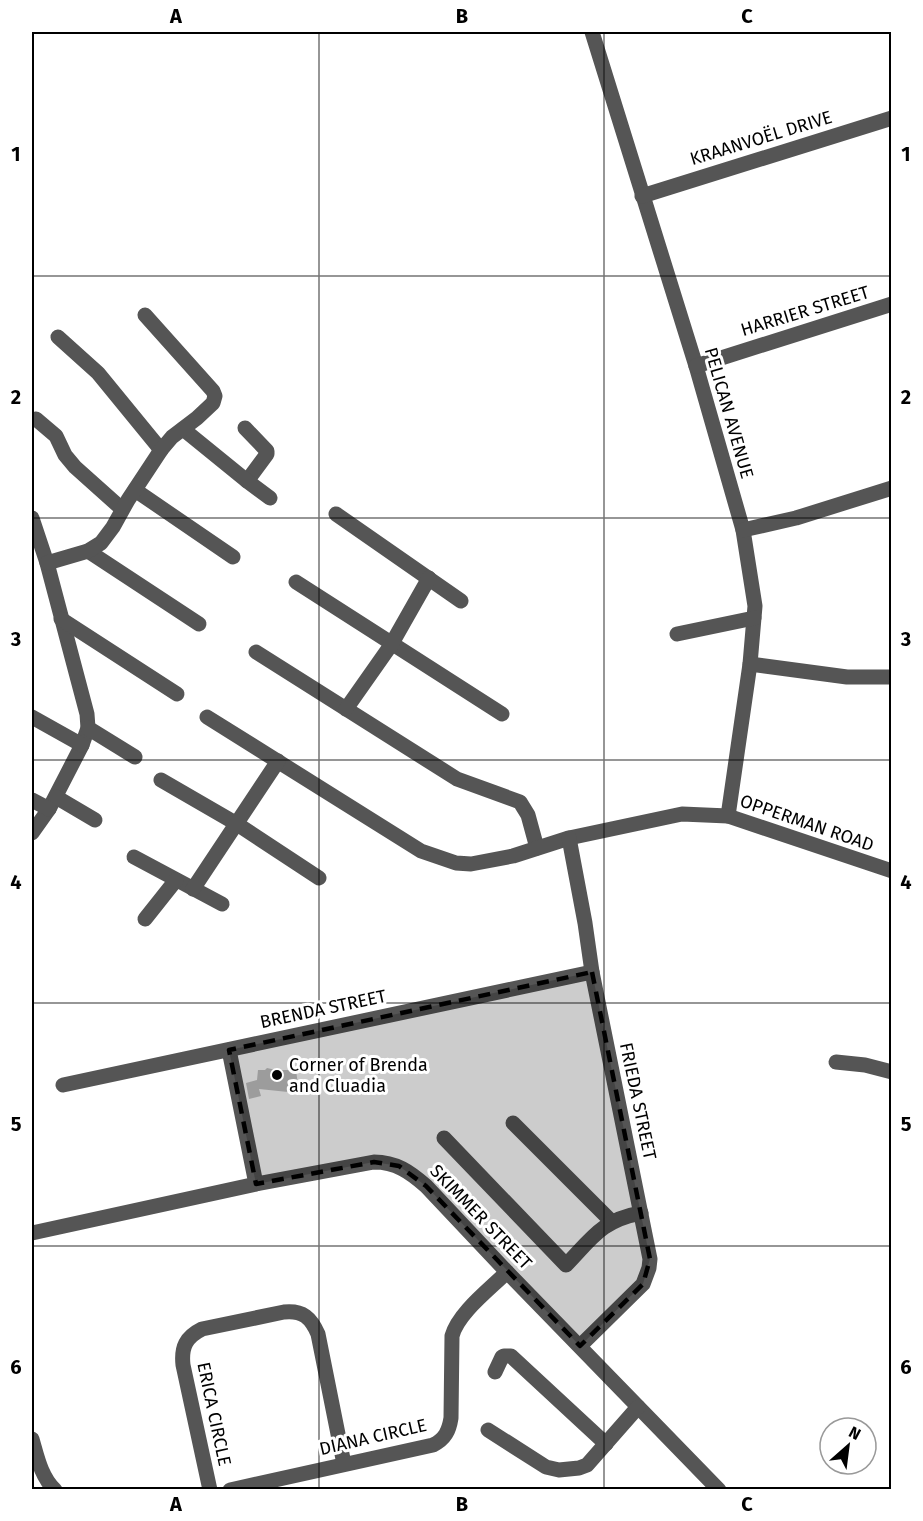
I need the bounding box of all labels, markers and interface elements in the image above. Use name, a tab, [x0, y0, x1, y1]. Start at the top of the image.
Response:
text: A	[169, 4, 183, 28]
text: B	[456, 4, 468, 28]
text: C	[741, 4, 753, 28]
street label: KRAANVOËL DRIVE	[687, 106, 835, 170]
text: 1	[11, 142, 21, 166]
text: 1	[901, 142, 911, 166]
street label: HARRIER STREET	[738, 281, 873, 341]
street label: PELICAN AVENUE	[700, 345, 758, 481]
text: 2	[11, 385, 21, 409]
text: 2	[901, 385, 911, 409]
text: 3	[10, 627, 21, 651]
text: 3	[900, 627, 911, 651]
street label: OPPERMAN ROAD	[737, 790, 877, 856]
text: 4	[10, 870, 22, 894]
text: 4	[900, 870, 912, 894]
street label: BRENDA STREET	[258, 985, 389, 1033]
street label: FRIEDA STREET	[615, 1040, 661, 1162]
place label: Corner of Brenda and Cluadia	[289, 1054, 428, 1097]
marker: Corner of Brenda and Cluadia	[270, 1068, 284, 1082]
text: 5	[11, 1112, 22, 1136]
text: 5	[901, 1112, 912, 1136]
street label: SKIMMER STREET	[425, 1160, 537, 1274]
text: 6	[10, 1355, 22, 1379]
text: 6	[900, 1355, 912, 1379]
street label: ERICA CIRCLE	[192, 1360, 236, 1468]
street label: DIANA CIRCLE	[317, 1414, 429, 1460]
north arrow	[818, 1416, 878, 1476]
text: N	[846, 1422, 864, 1444]
text: A	[169, 1492, 183, 1516]
text: B	[456, 1492, 468, 1516]
text: C	[741, 1492, 753, 1516]

